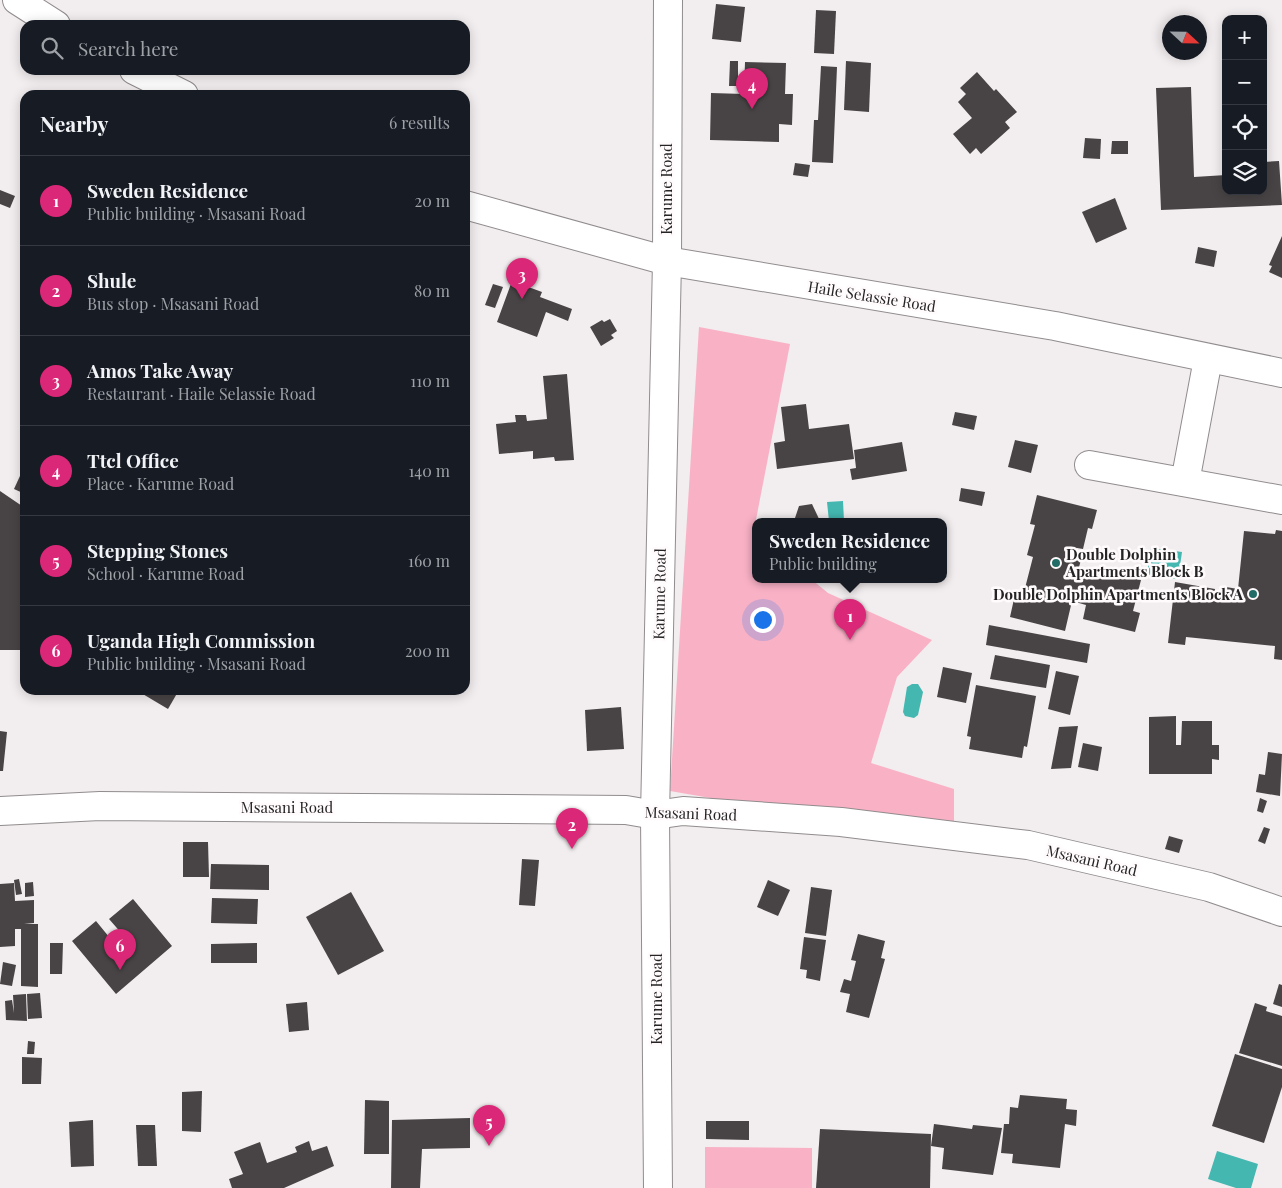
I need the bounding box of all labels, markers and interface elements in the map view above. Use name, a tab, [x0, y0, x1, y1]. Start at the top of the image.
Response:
north arrow	[1162, 15, 1207, 60]
map controls	[1222, 15, 1267, 195]
button: +	[1222, 15, 1267, 60]
search box	[20, 20, 470, 75]
icon: search	[38, 34, 66, 62]
text: Search here	[78, 35, 178, 61]
button: −	[1222, 60, 1267, 105]
pin: 4	[736, 68, 768, 109]
button: locate	[1222, 105, 1267, 150]
text: Nearby	[40, 109, 109, 137]
text: 6 results	[389, 112, 450, 133]
street label: Karume Road	[656, 143, 676, 235]
button: layers	[1222, 150, 1267, 195]
text: Sweden Residence	[87, 177, 248, 203]
text: 1	[53, 190, 59, 211]
text: 20 m	[415, 190, 450, 211]
text: Public building · Msasani Road	[87, 203, 306, 224]
pin: 3	[506, 258, 538, 299]
text: Shule	[87, 267, 136, 293]
street label: Haile Selassie Road	[807, 276, 938, 316]
text: 2	[52, 280, 60, 301]
text: 80 m	[414, 280, 450, 301]
text: Bus stop · Msasani Road	[87, 293, 259, 314]
text: Amos Take Away	[87, 357, 233, 383]
text: 3	[52, 370, 60, 391]
text: 110 m	[410, 370, 450, 391]
text: Restaurant · Haile Selassie Road	[87, 383, 316, 404]
text: Ttcl Office	[87, 447, 179, 473]
text: 4	[52, 460, 60, 481]
text: 140 m	[408, 460, 450, 481]
text: Place · Karume Road	[87, 473, 234, 494]
popup	[752, 518, 947, 583]
text: Sweden Residence	[769, 527, 930, 553]
text: Stepping Stones	[87, 537, 228, 563]
place label: Double Dolphin Apartments Block B	[1065, 544, 1204, 581]
street label: Karume Road	[648, 548, 670, 640]
text: 5	[52, 550, 60, 571]
text: 160 m	[408, 550, 450, 571]
text: Public building	[769, 553, 877, 574]
marker: Double Dolphin Apartments Block B	[1050, 557, 1062, 569]
text: School · Karume Road	[87, 563, 245, 584]
place label: Double Dolphin Apartments Block A	[993, 584, 1244, 604]
marker: Double Dolphin Apartments Block A	[1247, 588, 1259, 600]
pin: 1	[834, 599, 866, 640]
your location	[750, 607, 776, 633]
text: Uganda High Commission	[87, 627, 315, 653]
text: 6	[52, 640, 60, 661]
text: 200 m	[405, 640, 450, 661]
text: Public building · Msasani Road	[87, 653, 306, 674]
street label: Msasani Road	[241, 797, 334, 817]
street label: Msasani Road	[644, 801, 738, 825]
pin: 2	[556, 808, 588, 849]
street label: Msasani Road	[1045, 840, 1140, 880]
pin: 6	[104, 929, 136, 970]
street label: Karume Road	[646, 953, 666, 1045]
pin: 5	[473, 1105, 505, 1146]

